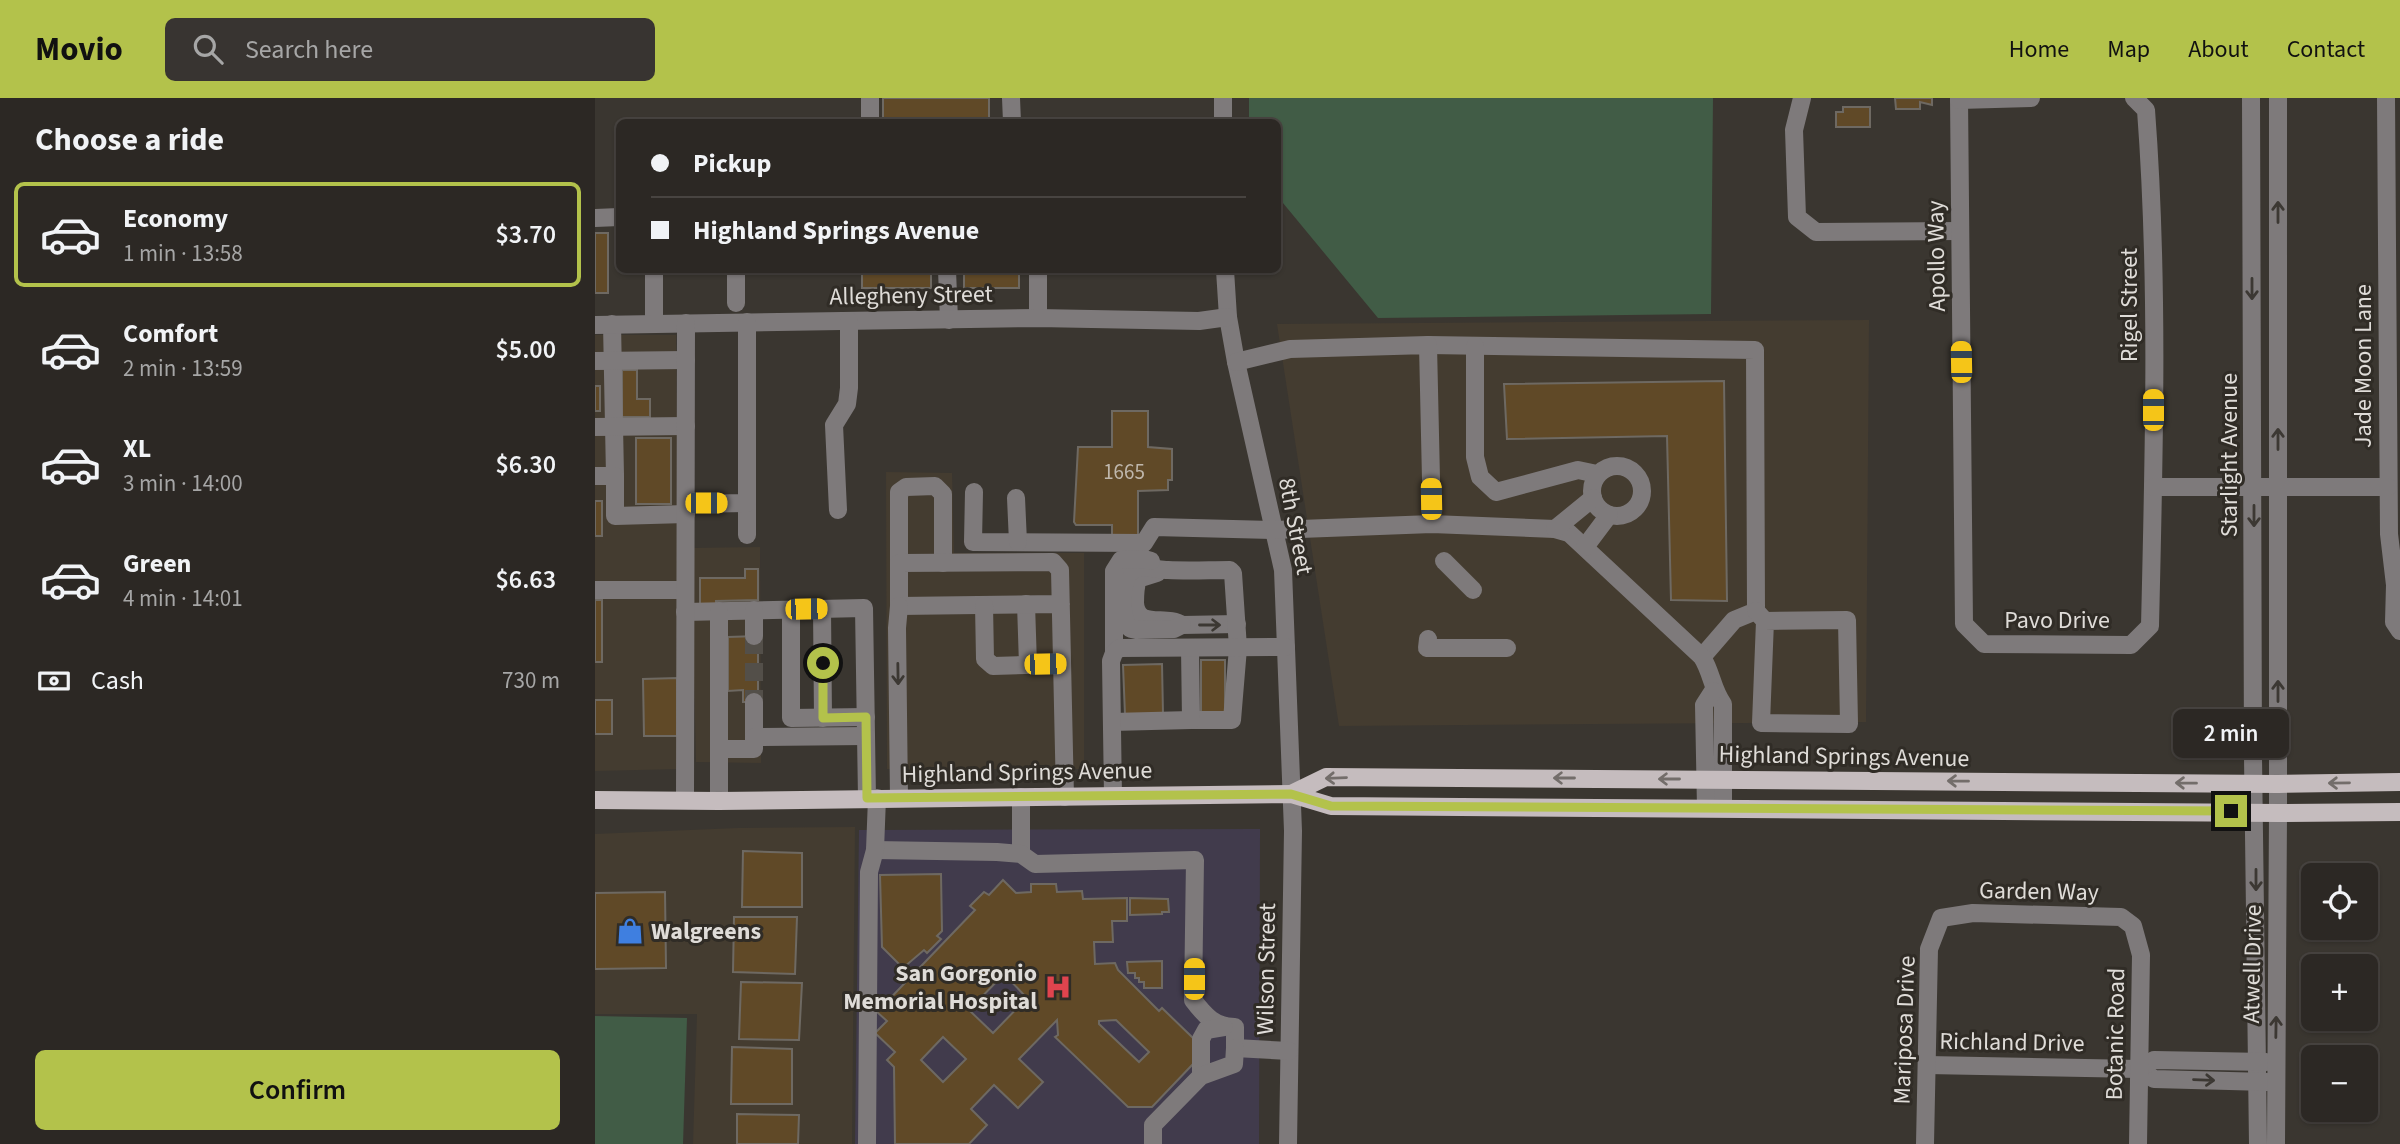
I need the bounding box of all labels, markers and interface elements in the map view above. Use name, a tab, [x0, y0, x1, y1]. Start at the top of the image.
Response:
search box	[165, 18, 655, 81]
text: Movio	[35, 26, 123, 73]
icon: search	[189, 30, 227, 68]
text: Search here	[245, 31, 373, 68]
text: Home	[2009, 32, 2069, 67]
text: Map	[2107, 32, 2150, 67]
text: About	[2188, 32, 2249, 67]
text: Contact	[2287, 32, 2365, 67]
text: Choose a ride	[35, 117, 224, 163]
text: Pickup	[693, 145, 771, 182]
text: Economy	[123, 200, 228, 237]
street label: Apollo Way	[1918, 200, 1955, 312]
one-way arrow	[2271, 201, 2285, 224]
icon: car	[39, 203, 102, 266]
text: Highland Springs Avenue	[693, 212, 979, 249]
text: $3.70	[495, 216, 556, 253]
text: 1 min · 13:58	[123, 237, 243, 270]
street label: Rigel Street	[2112, 248, 2147, 362]
street label: Allegheny Street	[829, 277, 993, 314]
one-way arrow	[2245, 277, 2259, 300]
street label: Jade Moon Lane	[2346, 284, 2381, 448]
text: Comfort	[123, 315, 218, 352]
icon: car	[39, 318, 102, 381]
text: $5.00	[495, 331, 556, 368]
car	[1951, 341, 1972, 383]
text: 2 min · 13:59	[123, 352, 243, 385]
street label: Starlight Avenue	[2212, 373, 2247, 537]
car	[2143, 389, 2164, 431]
one-way arrow	[2271, 428, 2285, 451]
text: XL	[123, 430, 151, 467]
icon: car	[39, 433, 102, 496]
text: $6.30	[495, 446, 556, 483]
house number: 1665	[1103, 457, 1145, 487]
text: 3 min · 14:00	[123, 467, 243, 500]
street label: 8th Street	[1269, 475, 1322, 578]
car	[1421, 478, 1442, 520]
car	[686, 493, 728, 514]
one-way arrow	[2247, 504, 2261, 527]
text: Green	[123, 545, 191, 582]
icon: car	[39, 548, 102, 611]
text: $6.63	[495, 561, 556, 598]
text: 4 min · 14:01	[123, 582, 243, 615]
car	[785, 598, 828, 620]
street label: Pavo Drive	[2004, 603, 2110, 638]
one-way arrow	[1198, 618, 1221, 631]
route start	[807, 647, 839, 679]
car	[1024, 653, 1067, 675]
icon: cash	[35, 662, 73, 700]
text: Cash	[91, 662, 144, 699]
one-way arrow	[891, 662, 905, 685]
text: 730 m	[502, 664, 560, 697]
one-way arrow	[2271, 680, 2285, 703]
callout: 2 min	[2173, 710, 2289, 758]
text: 2 min	[2204, 717, 2258, 750]
street label: Highland Springs Avenue	[1718, 737, 1970, 776]
street label: Highland Springs Avenue	[901, 753, 1153, 792]
one-way arrow	[1325, 771, 1348, 784]
one-way arrow	[1552, 771, 1575, 785]
one-way arrow	[1658, 772, 1681, 786]
one-way arrow	[1947, 774, 1970, 788]
one-way arrow	[2174, 776, 2197, 790]
one-way arrow	[2328, 776, 2351, 790]
route end	[2215, 795, 2247, 827]
map controls	[2301, 863, 2378, 1122]
button: locate	[2301, 863, 2378, 940]
one-way arrow	[2249, 868, 2263, 891]
street label: Garden Way	[1979, 873, 2099, 910]
street label: Wilson Street	[1248, 903, 1285, 1035]
street label: Atwell Drive	[2234, 904, 2271, 1024]
place label: Walgreens	[651, 914, 761, 949]
shop icon: Walgreens	[615, 916, 645, 946]
button: +	[2301, 954, 2378, 1031]
street label: Mariposa Drive	[1884, 955, 1925, 1105]
place label: San Gorgonio Memorial Hospital	[843, 956, 1037, 1019]
car	[1184, 958, 1205, 1000]
street label: Botanic Road	[2097, 967, 2134, 1101]
hospital icon: San Gorgonio Memorial Hospital	[1043, 972, 1073, 1002]
one-way arrow	[2269, 1016, 2283, 1039]
street label: Richland Drive	[1939, 1024, 2085, 1061]
button: −	[2301, 1045, 2378, 1122]
button: Confirm	[35, 1050, 560, 1130]
one-way arrow	[2193, 1074, 2216, 1087]

